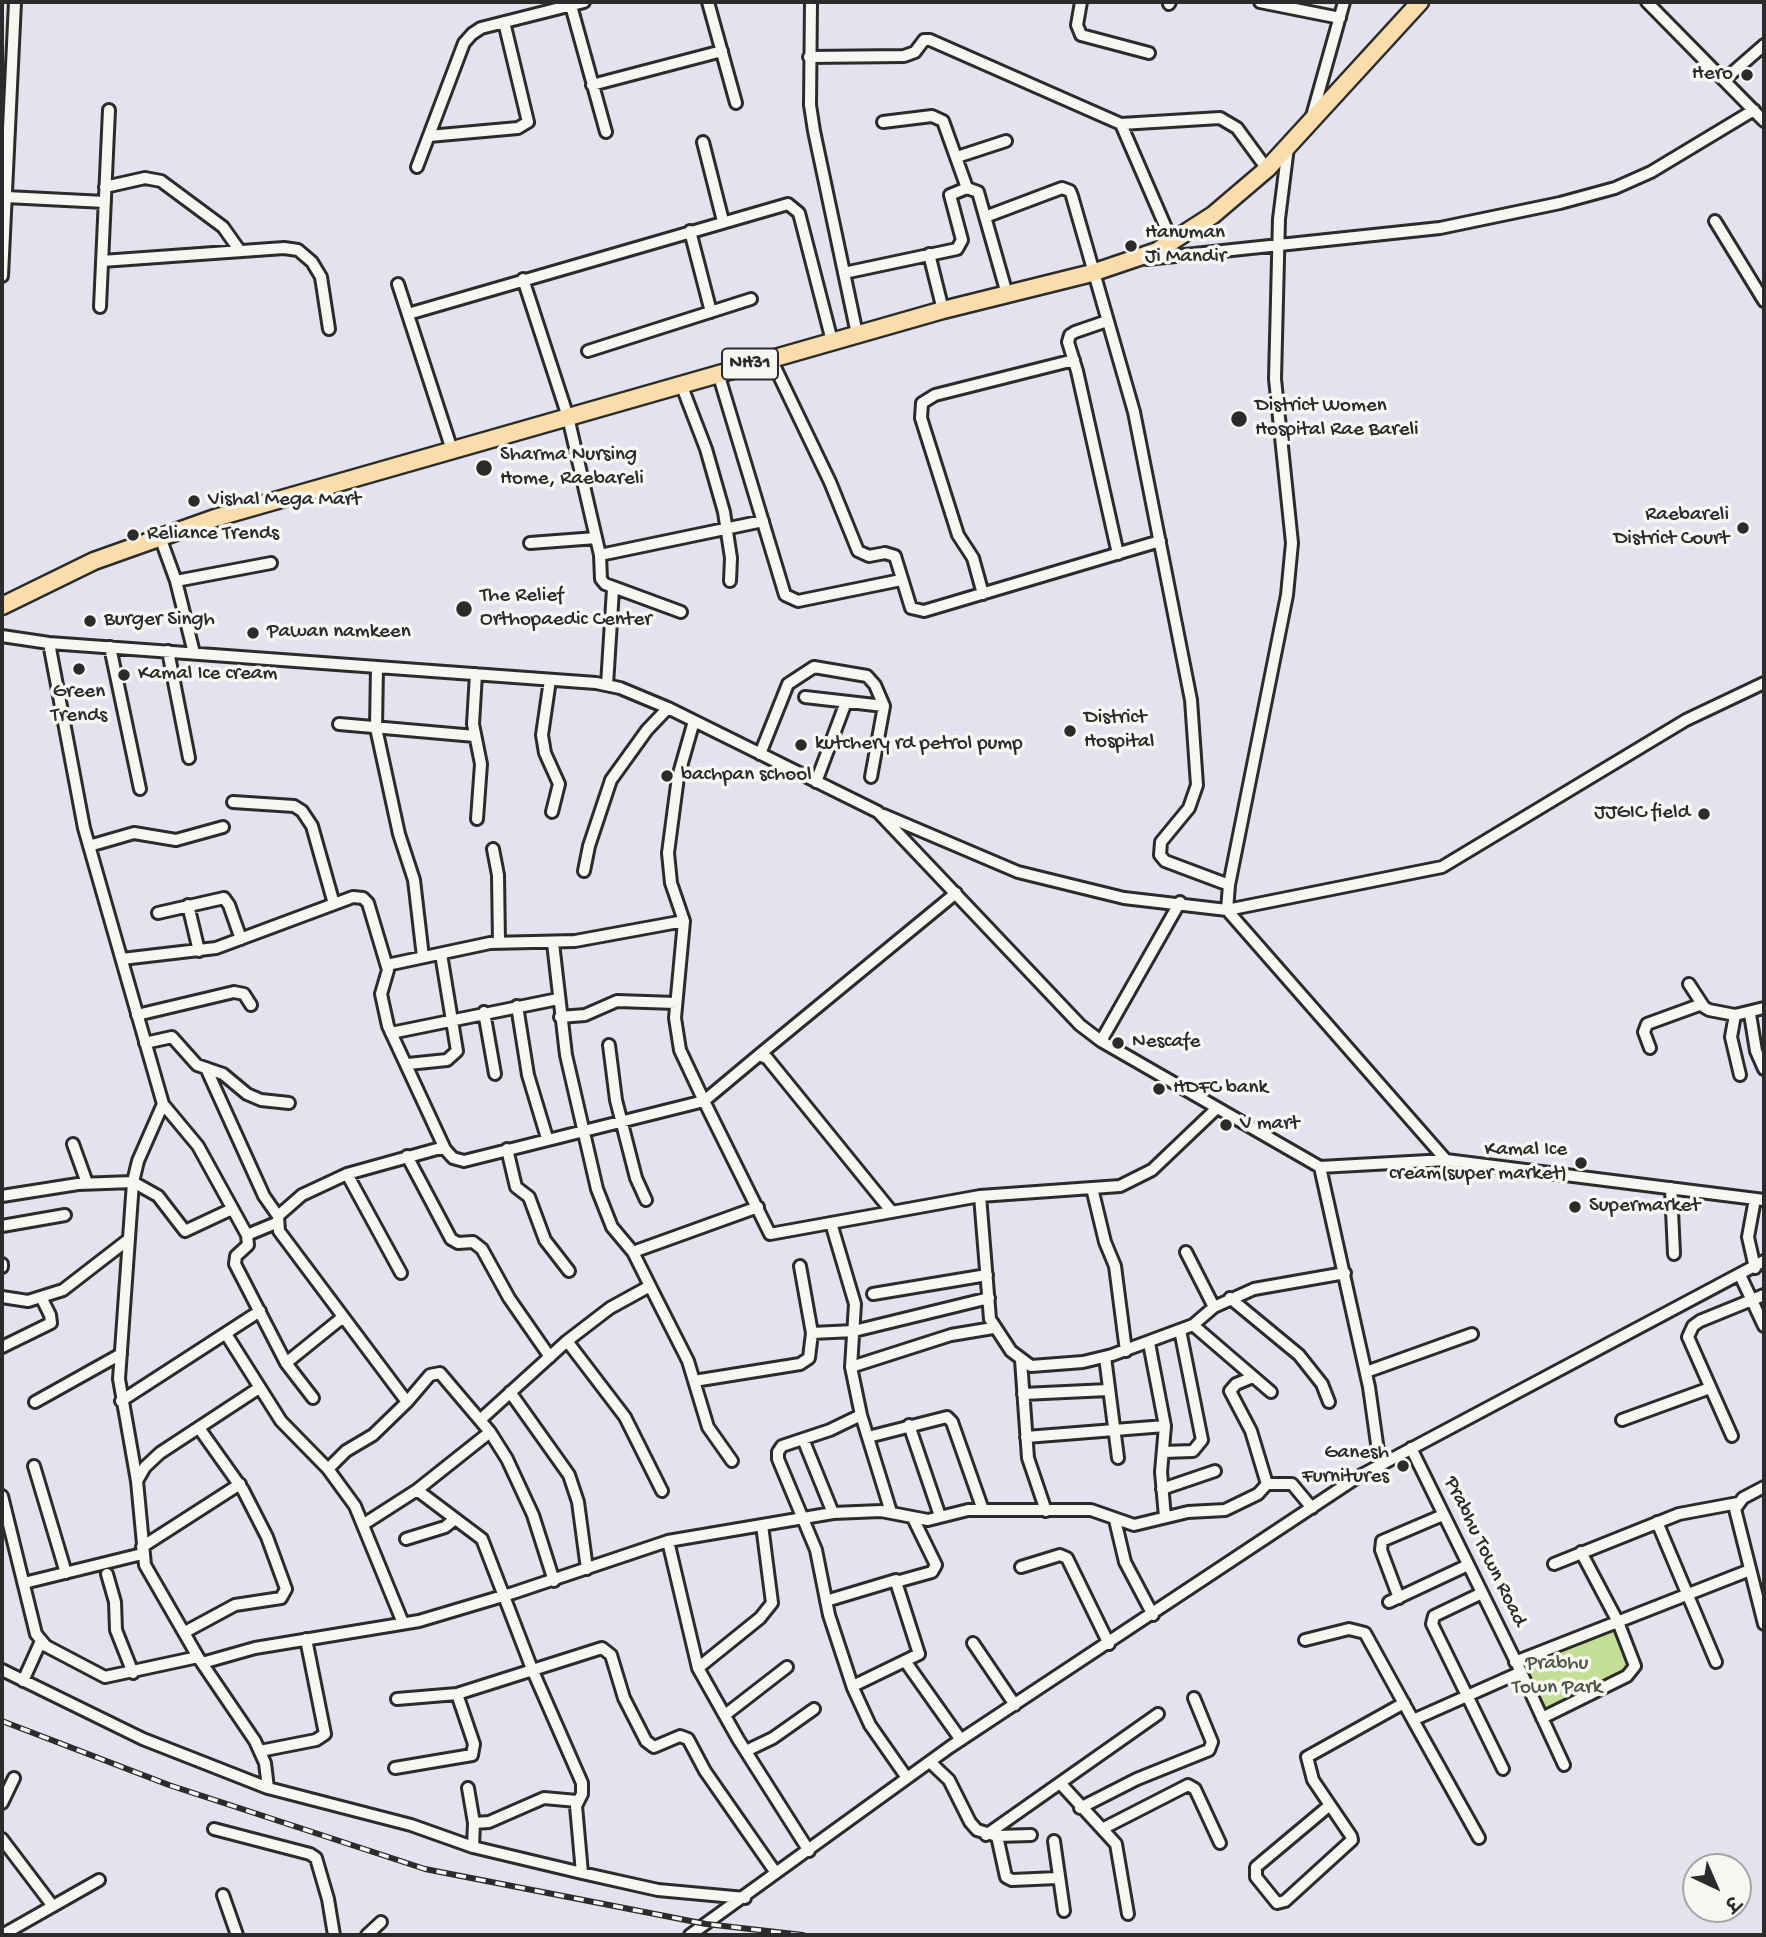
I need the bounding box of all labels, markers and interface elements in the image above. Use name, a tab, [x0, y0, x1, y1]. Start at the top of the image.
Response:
place label: Hero	[1692, 62, 1733, 88]
marker: Hero	[1739, 67, 1755, 83]
place label: Hanuman Ji Mandir	[1145, 221, 1226, 271]
marker: Hanuman Ji Mandir	[1123, 238, 1139, 254]
road number: NH31	[722, 348, 778, 380]
place label: District Women Hospital Rae Bareli	[1255, 394, 1419, 444]
marker: District Women Hospital Rae Bareli	[1229, 409, 1249, 429]
place label: Sharma Nursing Home, Raebareli	[500, 443, 644, 493]
marker: Sharma Nursing Home, Raebareli	[474, 458, 494, 478]
place label: Vishal Mega Mart	[208, 488, 361, 514]
marker: Vishal Mega Mart	[186, 493, 202, 509]
place label: Raebareli District Court	[1614, 503, 1729, 553]
marker: Raebareli District Court	[1735, 520, 1751, 536]
place label: Reliance Trends	[147, 522, 279, 548]
marker: Reliance Trends	[125, 527, 141, 543]
place label: The Relief Orthopaedic Center	[480, 584, 652, 634]
marker: The Relief Orthopaedic Center	[454, 599, 474, 619]
place label: Burger Singh	[104, 608, 215, 634]
marker: Burger Singh	[82, 613, 98, 629]
place label: Pawan namkeen	[267, 620, 411, 646]
marker: Pawan namkeen	[245, 625, 261, 641]
marker: Green Trends	[71, 661, 87, 677]
place label: Kamal Ice cream	[138, 662, 277, 688]
marker: Kamal Ice cream	[116, 667, 132, 683]
place label: Green Trends	[51, 680, 107, 730]
place label: District Hospital	[1084, 706, 1154, 756]
marker: District Hospital	[1062, 723, 1078, 739]
place label: kutchery rd petrol pump	[815, 732, 1023, 758]
marker: kutchery rd petrol pump	[793, 737, 809, 753]
place label: bachpan school	[681, 763, 812, 789]
marker: bachpan school	[659, 768, 675, 784]
place label: JJGIC field	[1594, 801, 1690, 827]
marker: JJGIC field	[1696, 806, 1712, 822]
place label: Nescafe	[1132, 1030, 1200, 1056]
marker: Nescafe	[1110, 1035, 1126, 1051]
place label: HDFC bank	[1173, 1076, 1268, 1102]
marker: HDFC bank	[1151, 1081, 1167, 1097]
place label: V mart	[1240, 1112, 1299, 1138]
marker: V mart	[1218, 1117, 1234, 1133]
place label: Kamal Ice cream(super market)	[1389, 1138, 1567, 1188]
marker: Kamal Ice cream(super market)	[1573, 1155, 1589, 1171]
place label: Supermarket	[1589, 1194, 1700, 1220]
marker: Supermarket	[1567, 1199, 1583, 1215]
place label: Ganesh Furnitures	[1302, 1441, 1389, 1491]
marker: Ganesh Furnitures	[1395, 1458, 1411, 1474]
street label: Prabhu Town Road	[1437, 1473, 1531, 1631]
park label: Prabhu Town Park	[1512, 1652, 1602, 1702]
north arrow	[1682, 1853, 1752, 1923]
text: उ	[1718, 1889, 1743, 1915]

